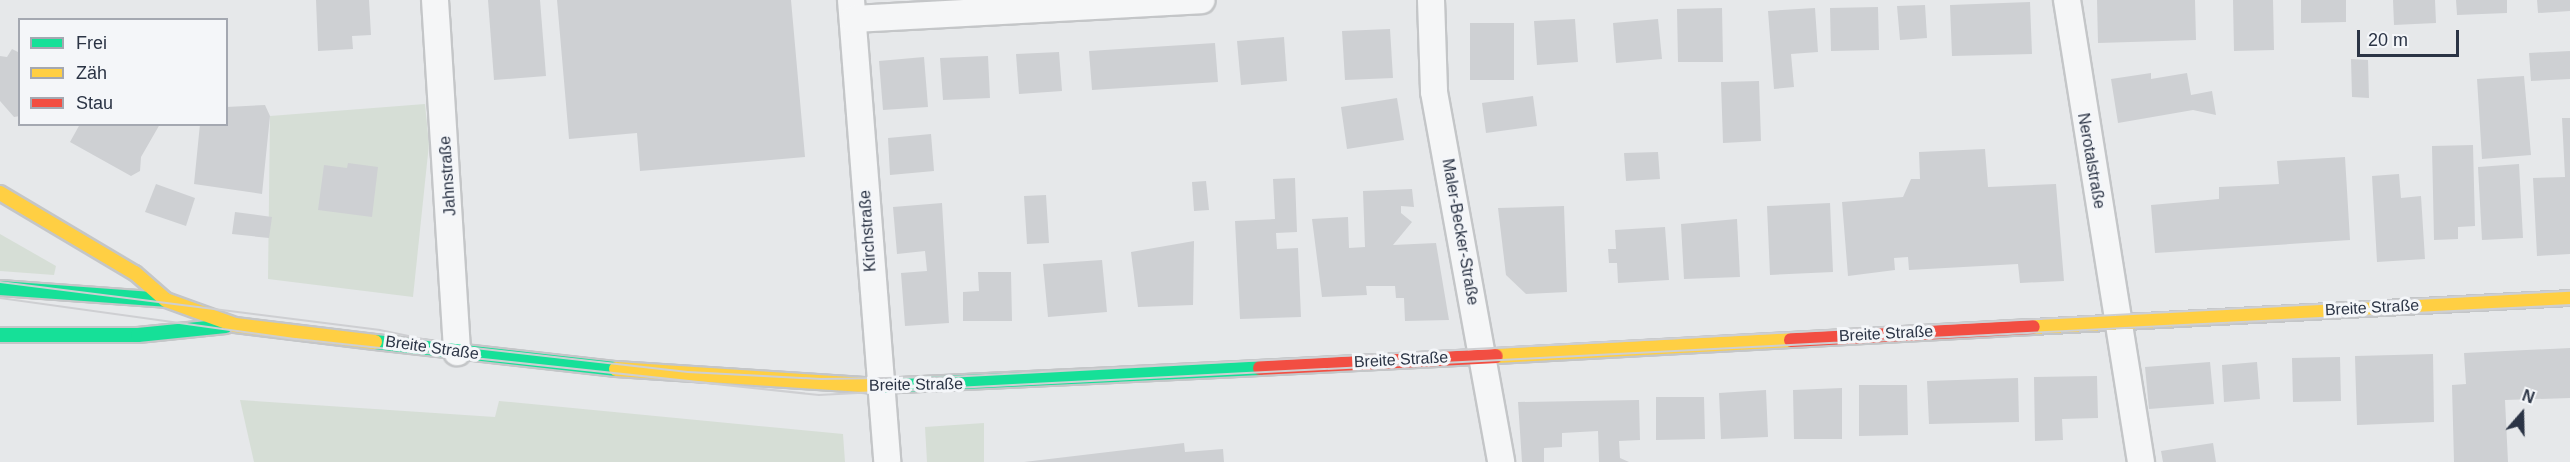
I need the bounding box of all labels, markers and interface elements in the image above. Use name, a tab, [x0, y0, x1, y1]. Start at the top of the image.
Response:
legend	[18, 18, 228, 126]
scale bar	[2360, 18, 2462, 56]
text: 20 m	[2368, 30, 2408, 50]
text: Frei	[76, 33, 107, 53]
text: Zäh	[76, 63, 107, 83]
text: Stau	[76, 93, 113, 113]
street label: Nerotalstraße	[2073, 112, 2109, 210]
street label: Jahnstraße	[436, 135, 460, 217]
street label: Maler-Becker-Straße	[1438, 157, 1482, 307]
street label: Kirchstraße	[856, 190, 880, 272]
street label: Breite Straße	[2324, 296, 2420, 320]
street label: Breite Straße	[1838, 322, 1934, 346]
street label: Breite Straße	[384, 332, 480, 364]
street label: Breite Straße	[1353, 348, 1449, 372]
street label: Breite Straße	[869, 375, 963, 395]
north arrow	[2492, 384, 2552, 444]
text: N	[2520, 387, 2537, 407]

